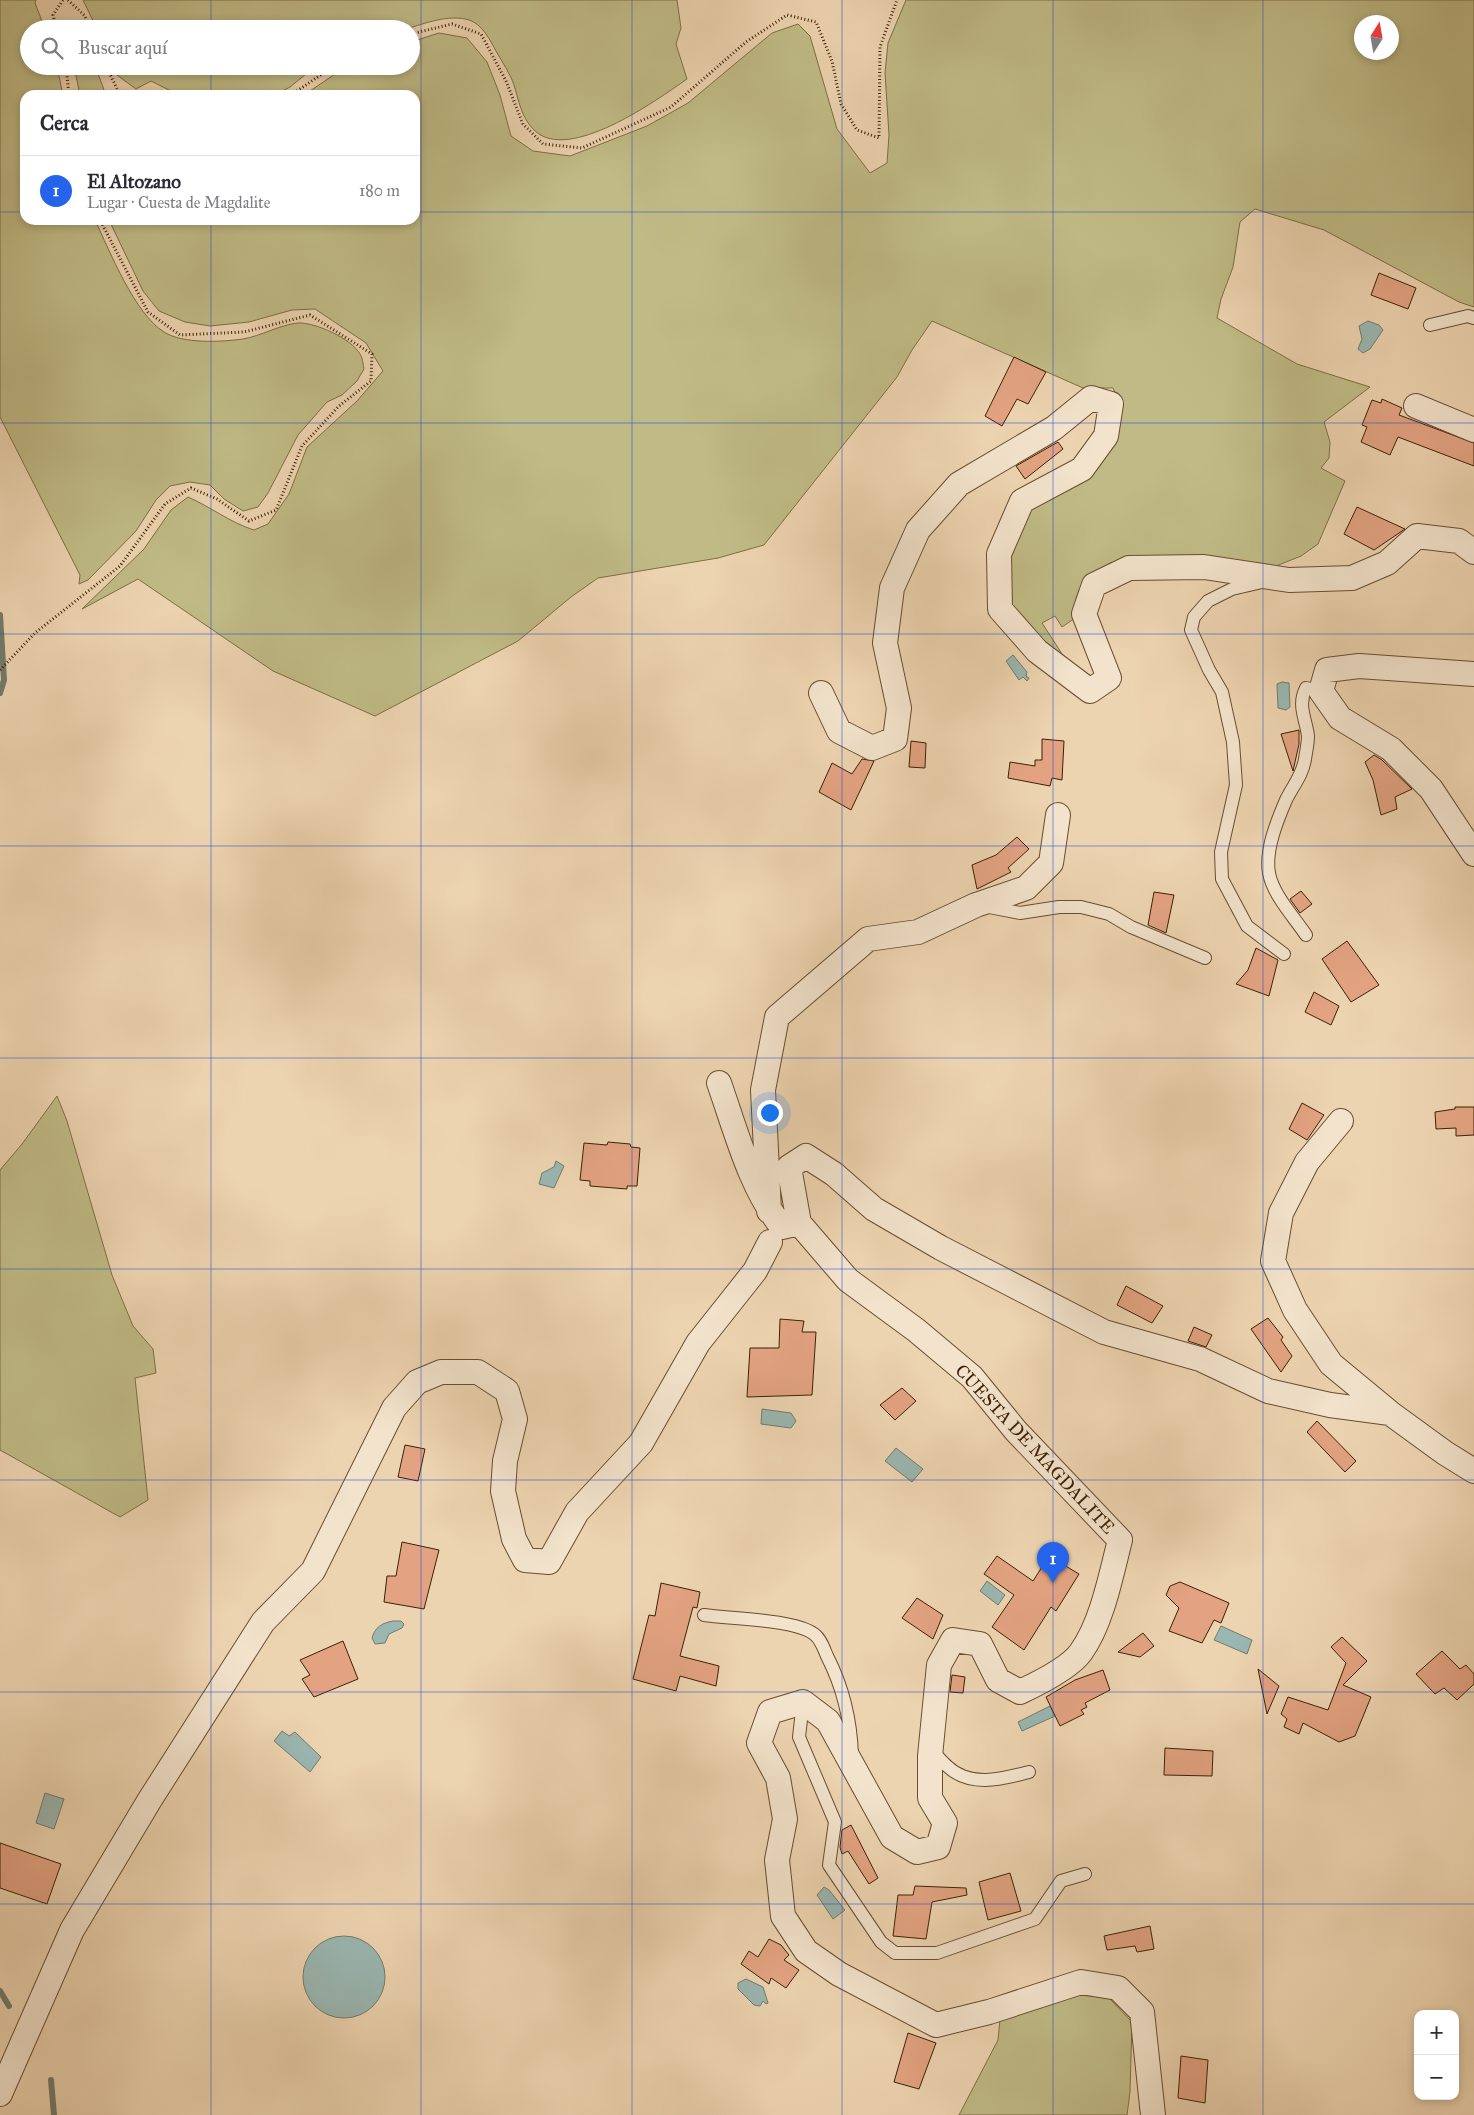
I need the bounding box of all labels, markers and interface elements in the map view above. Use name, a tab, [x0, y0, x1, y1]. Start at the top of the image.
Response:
north arrow	[1354, 15, 1399, 60]
search box	[20, 20, 420, 75]
icon: search	[38, 34, 66, 62]
text: Buscar aquí	[78, 36, 167, 59]
text: Cerca	[40, 110, 89, 136]
text: El Altozano	[87, 170, 181, 193]
text: 1	[53, 181, 59, 200]
text: 180 m	[359, 181, 400, 200]
text: Lugar · Cuesta de Magdalite	[87, 193, 270, 212]
your location	[757, 1100, 783, 1126]
street label: CUESTA DE MAGDALITE	[951, 1360, 1120, 1539]
pin: 1	[1037, 1542, 1069, 1583]
map controls	[1414, 2010, 1459, 2100]
button: +	[1414, 2010, 1459, 2055]
button: −	[1414, 2055, 1459, 2100]

